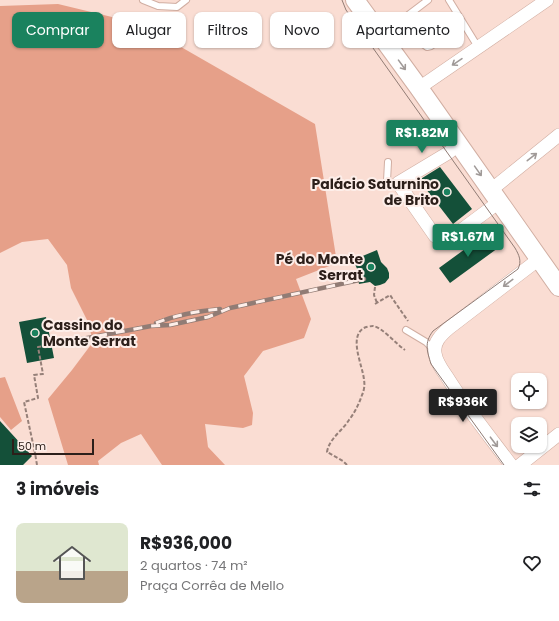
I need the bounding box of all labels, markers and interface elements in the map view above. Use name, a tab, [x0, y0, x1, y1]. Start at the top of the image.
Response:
chip: Comprar	[12, 12, 104, 48]
chip: Alugar	[112, 12, 186, 48]
chip: Filtros	[194, 12, 262, 48]
chip: Novo	[270, 12, 334, 48]
chip: Apartamento	[342, 12, 464, 48]
one-way arrow	[452, 58, 463, 66]
one-way arrow	[398, 60, 406, 71]
pin: R$1.82M	[385, 120, 459, 154]
text: R$1.82M	[395, 123, 449, 142]
one-way arrow	[527, 152, 538, 161]
one-way arrow	[474, 166, 482, 177]
place label: Palácio Saturnino de Brito	[311, 174, 439, 210]
marker: Palácio Saturnino de Brito	[442, 187, 452, 197]
pin: R$1.67M	[431, 224, 505, 258]
text: R$1.67M	[442, 227, 494, 246]
place label: Pé do Monte Serrat	[276, 249, 363, 285]
marker: Pé do Monte Serrat	[366, 262, 376, 272]
one-way arrow	[502, 279, 513, 287]
place label: Cassino do Monte Serrat	[43, 315, 136, 351]
marker: Cassino do Monte Serrat	[30, 328, 40, 338]
map controls	[511, 373, 547, 453]
button: locate	[511, 373, 547, 409]
pin: R$936K	[430, 389, 496, 423]
text: R$936K	[438, 392, 488, 411]
button: layers	[511, 417, 547, 453]
one-way arrow	[489, 436, 498, 447]
scale bar	[12, 437, 94, 456]
text: 50 m	[18, 438, 46, 454]
text: 3 imóveis	[16, 477, 99, 501]
icon: filters	[521, 478, 543, 500]
text: R$936,000	[140, 531, 232, 555]
icon: home	[48, 539, 96, 587]
icon: heart	[521, 552, 543, 574]
text: 2 quartos · 74 m²	[140, 556, 248, 575]
text: Praça Corrêa de Mello	[140, 576, 284, 595]

